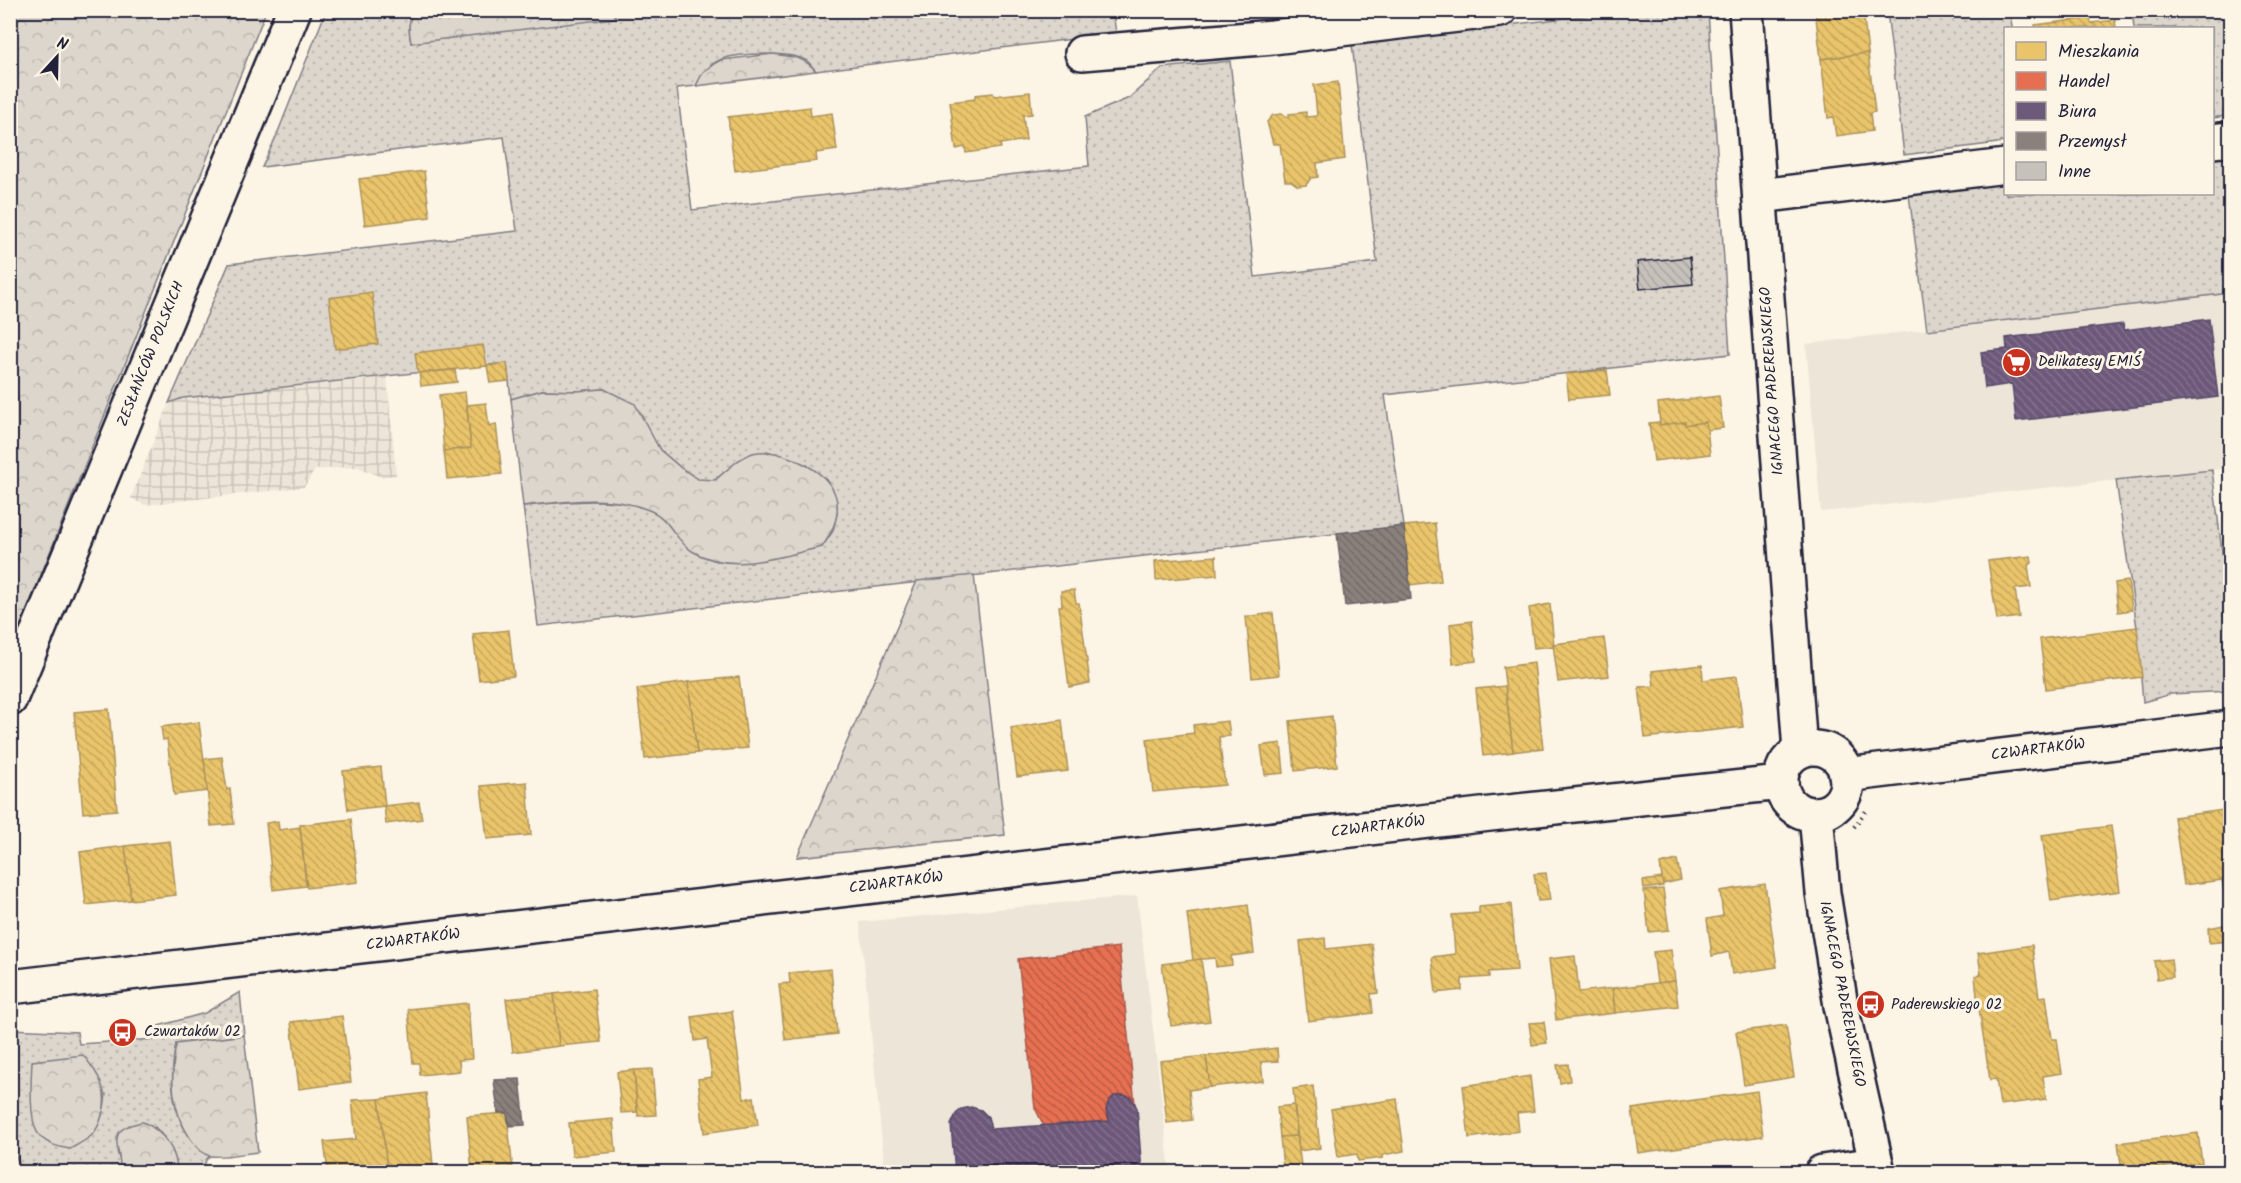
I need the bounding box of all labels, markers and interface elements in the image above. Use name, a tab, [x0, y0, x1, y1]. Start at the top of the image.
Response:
north arrow	[27, 27, 87, 87]
legend	[2004, 27, 2214, 195]
text: N	[53, 31, 71, 58]
text: Mieszkania	[2058, 38, 2139, 67]
text: Handel	[2058, 68, 2110, 97]
text: Biura	[2058, 98, 2097, 127]
text: Przemysł	[2058, 128, 2127, 157]
text: Inne	[2058, 158, 2091, 187]
street label: ZESŁAŃCÓW POLSKICH	[111, 278, 191, 430]
street label: IGNACEGO PADEREWSKIEGO	[1753, 286, 1791, 476]
supermarket icon: Delikatesy EMIŚ	[2001, 346, 2033, 378]
place label: Delikatesy EMIŚ	[2038, 350, 2142, 374]
street label: CZWARTAKÓW	[1989, 732, 2087, 768]
street label: CZWARTAKÓW	[1329, 809, 1427, 845]
street label: CZWARTAKÓW	[847, 865, 945, 901]
street label: IGNACEGO PADEREWSKIEGO	[1812, 899, 1872, 1089]
street label: CZWARTAKÓW	[364, 922, 462, 958]
bus stop icon: Paderewskiego 02	[1854, 989, 1886, 1021]
place label: Paderewskiego 02	[1891, 993, 2002, 1017]
bus stop icon: Czwartaków 02	[107, 1016, 139, 1048]
place label: Czwartaków 02	[144, 1020, 241, 1044]

